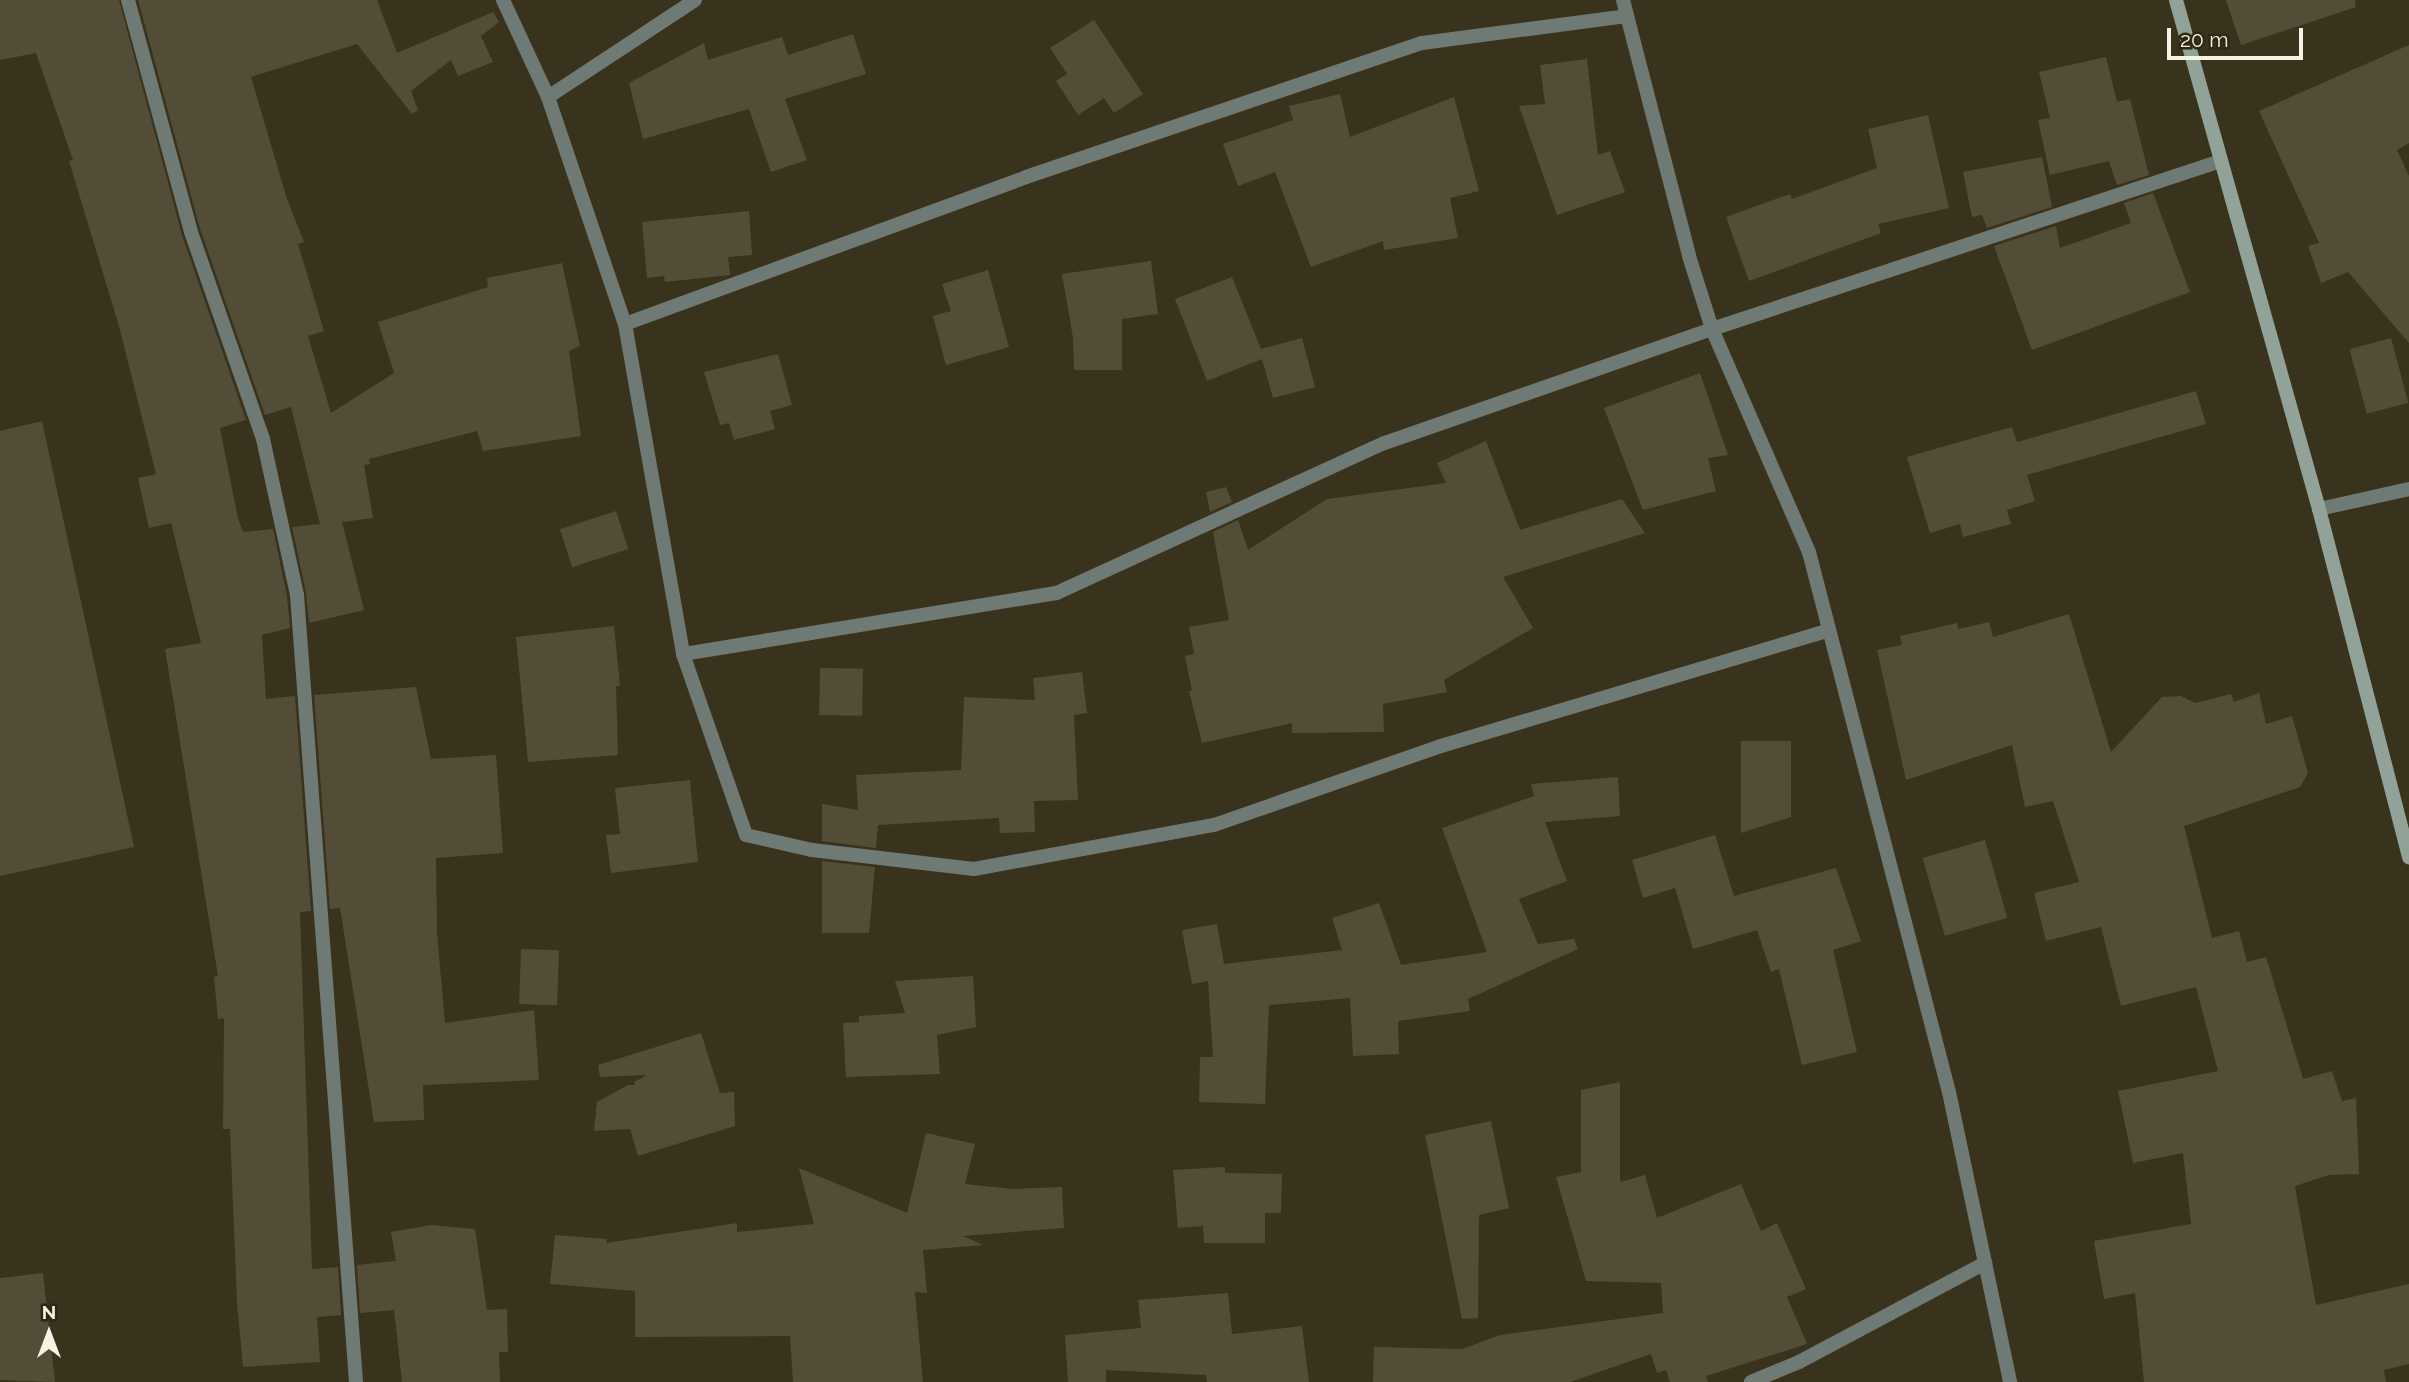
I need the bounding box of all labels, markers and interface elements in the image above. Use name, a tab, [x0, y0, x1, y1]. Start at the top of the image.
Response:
scale bar	[2171, 14, 2308, 58]
text: 20 m	[2180, 27, 2228, 52]
north arrow	[14, 1298, 84, 1368]
text: N	[42, 1301, 56, 1323]

